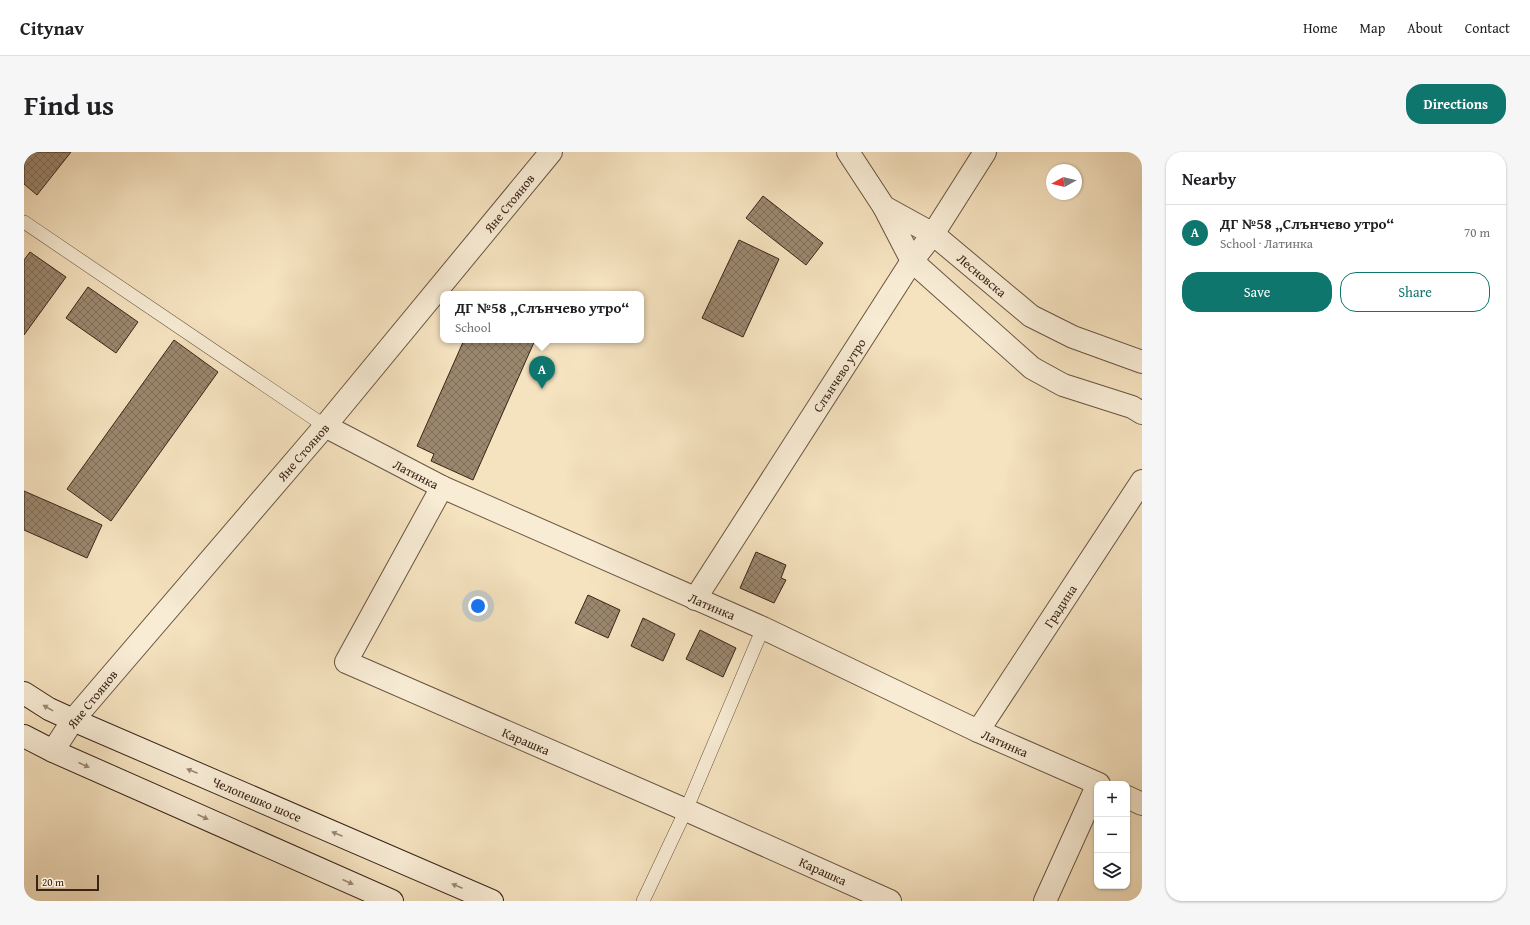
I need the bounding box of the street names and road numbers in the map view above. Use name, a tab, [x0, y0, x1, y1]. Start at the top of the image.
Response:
street label: Яне Стоянов	[479, 170, 539, 238]
street label: Лесновска	[953, 249, 1011, 302]
street label: Слънчево утро	[808, 334, 871, 416]
street label: Яне Стоянов	[272, 419, 334, 486]
street label: Латинка	[390, 455, 443, 494]
street label: Градина	[1039, 580, 1082, 632]
street label: Латинка	[686, 588, 739, 625]
street label: Яне Стоянов	[62, 666, 122, 734]
street label: Карашка	[499, 723, 553, 760]
street label: Латинка	[979, 725, 1032, 762]
street label: Челопешко шосе	[209, 772, 305, 827]
street label: Карашка	[796, 853, 850, 891]

